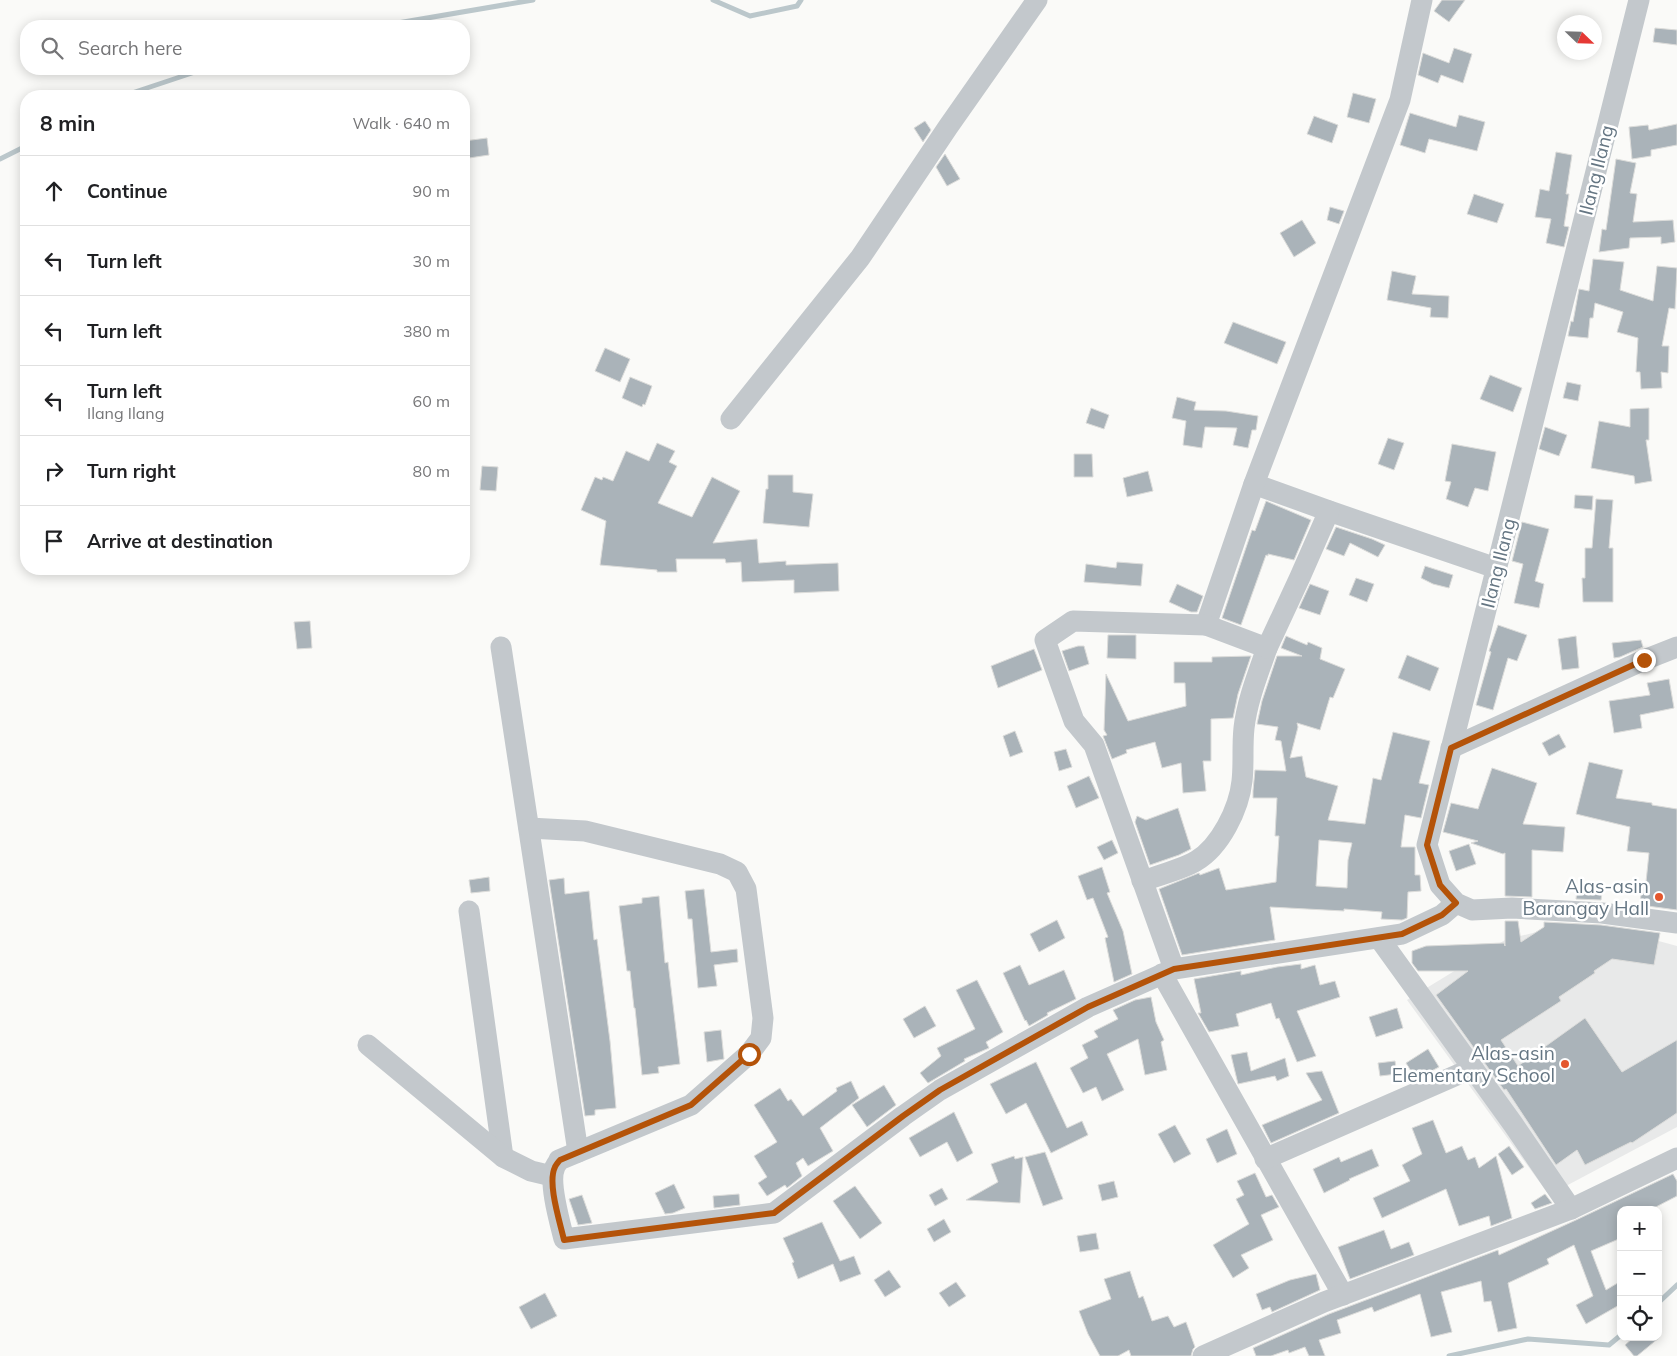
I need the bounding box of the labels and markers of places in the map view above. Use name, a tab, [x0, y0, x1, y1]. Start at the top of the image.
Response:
place label: Alas-asin Barangay Hall	[1523, 874, 1649, 920]
marker: Alas-asin Barangay Hall	[1653, 891, 1665, 903]
place label: Alas-asin Elementary School	[1392, 1041, 1555, 1087]
marker: Alas-asin Elementary School	[1559, 1058, 1571, 1070]

